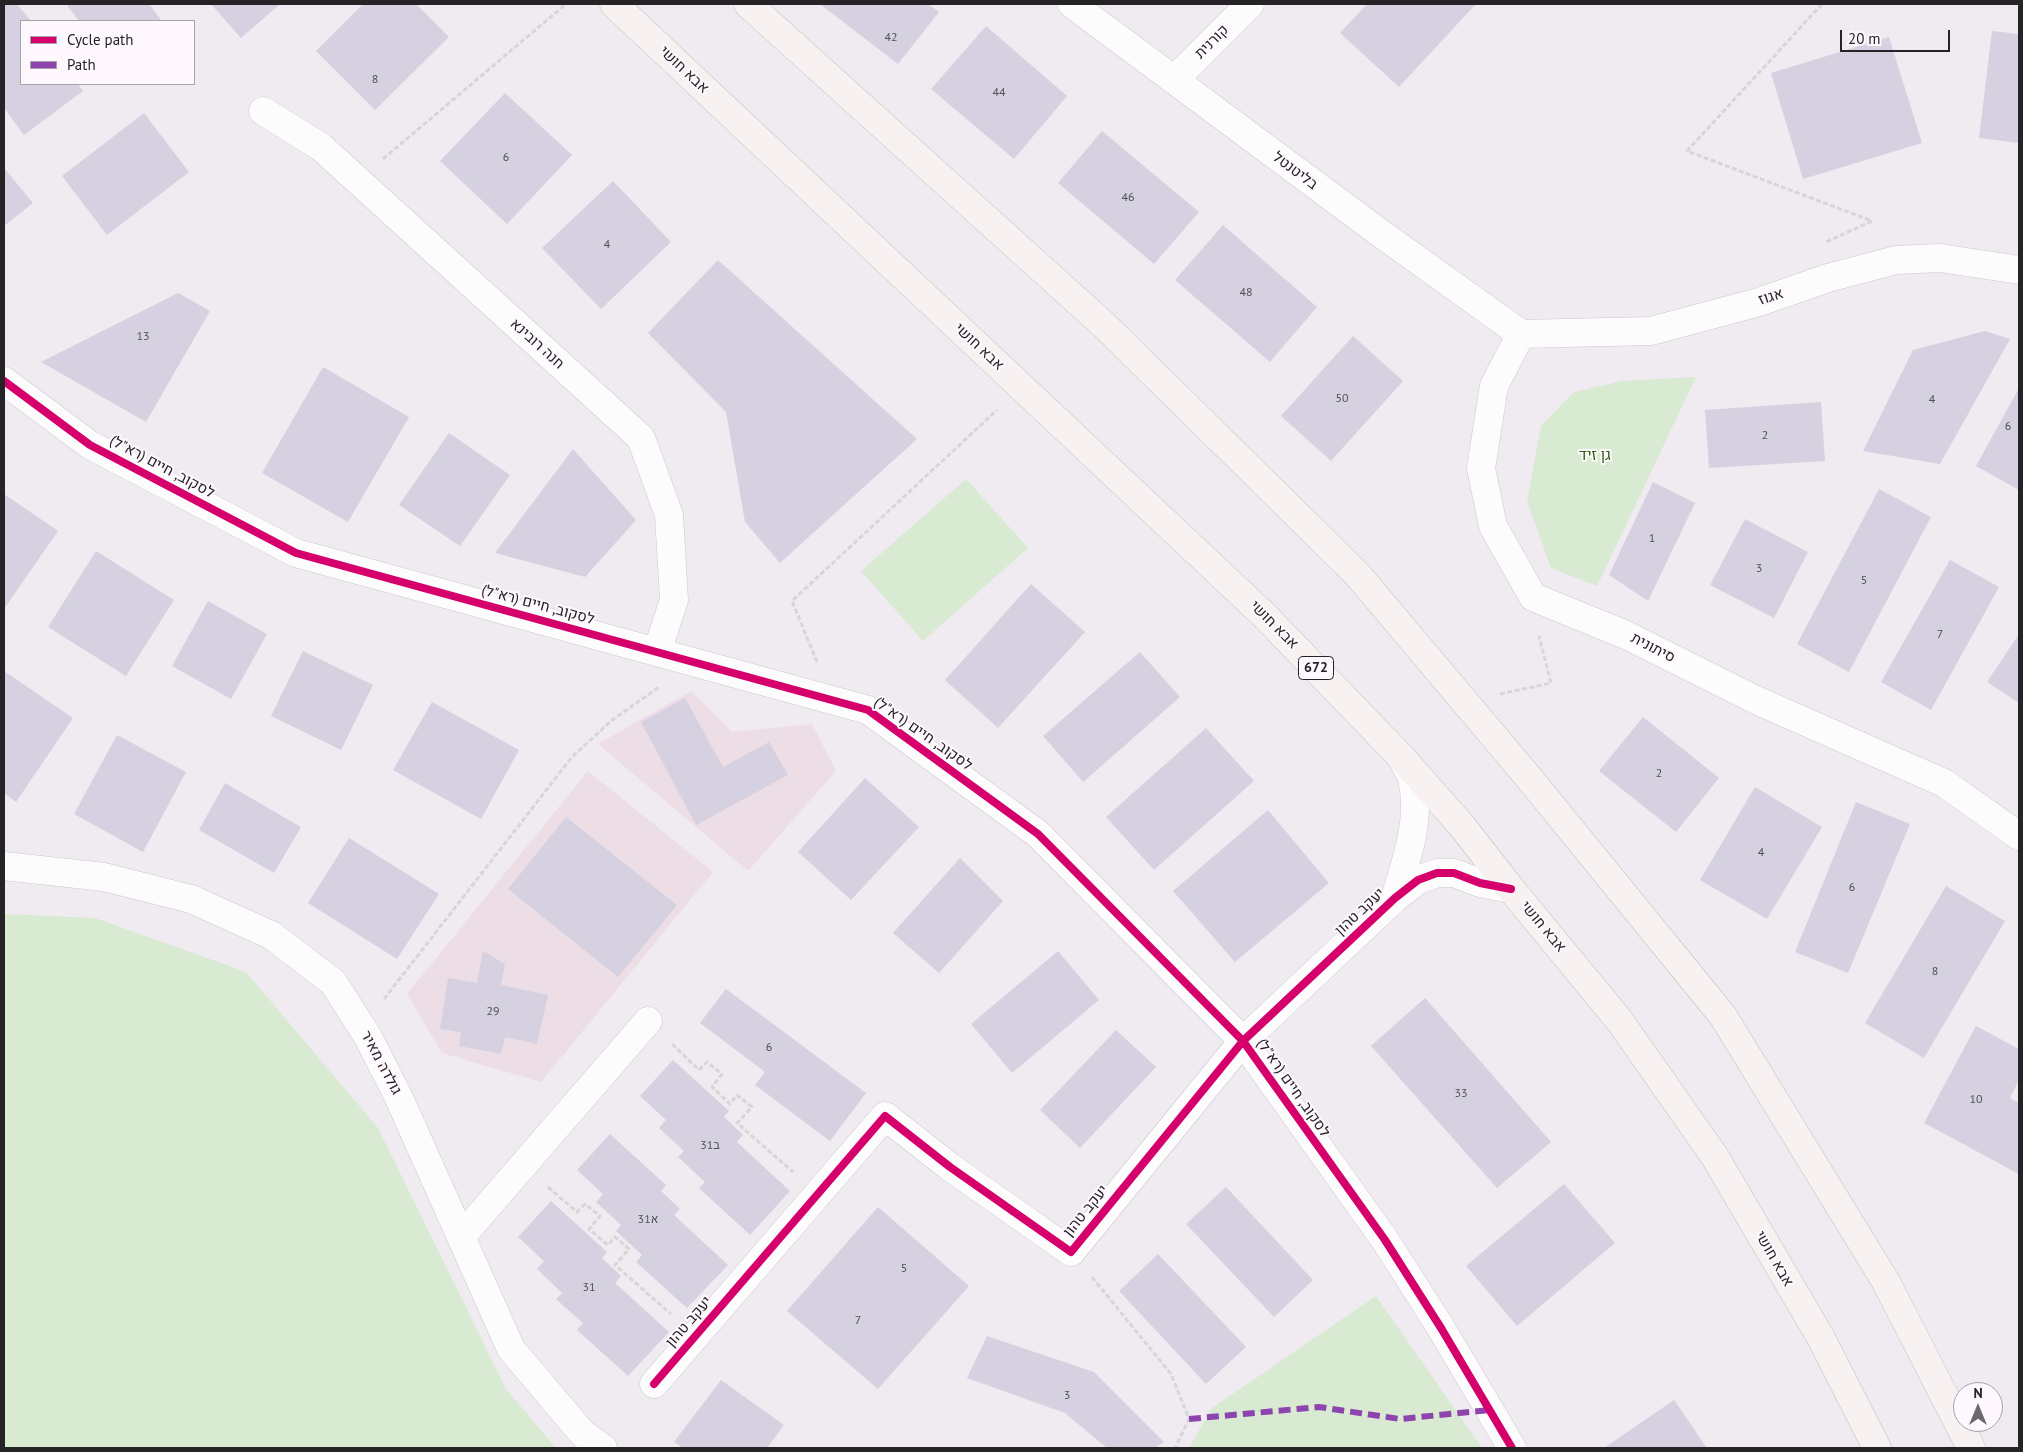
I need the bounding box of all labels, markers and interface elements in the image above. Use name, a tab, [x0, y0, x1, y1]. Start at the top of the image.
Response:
legend	[20, 20, 195, 85]
scale bar	[1843, 20, 1953, 52]
street label: קורנית	[1191, 21, 1233, 63]
text: 20 m	[1848, 29, 1881, 48]
text: Cycle path	[67, 30, 133, 49]
house number: 42	[884, 31, 898, 45]
street label: אבא חושי	[656, 43, 712, 97]
text: Path	[67, 55, 96, 74]
house number: 8	[372, 73, 378, 87]
house number: 44	[992, 86, 1006, 100]
street label: בליטנטל	[1269, 148, 1321, 194]
house number: 6	[503, 151, 509, 165]
house number: 46	[1121, 191, 1135, 205]
house number: 4	[604, 238, 610, 252]
street label: אגוז	[1756, 285, 1786, 309]
house number: 48	[1239, 286, 1253, 300]
street label: חנה רובינא	[506, 315, 568, 373]
street label: אבא חושי	[951, 320, 1007, 374]
house number: 13	[136, 330, 150, 344]
house number: 50	[1335, 392, 1349, 406]
house number: 4	[1929, 393, 1935, 407]
house number: 6	[2005, 420, 2011, 434]
house number: 2	[1762, 429, 1768, 443]
street label: לסקוב, חיים (רא"ל)	[107, 432, 217, 502]
park label: גן זיד	[1579, 447, 1611, 465]
house number: 1	[1649, 532, 1655, 546]
house number: 3	[1756, 562, 1762, 576]
house number: 5	[1861, 574, 1867, 588]
street label: לסקוב, חיים (רא"ל)	[480, 581, 596, 629]
street label: אבא חושי	[1246, 597, 1302, 653]
house number: 7	[1937, 628, 1943, 642]
street label: סיתונית	[1628, 629, 1678, 667]
road number: 672	[1298, 656, 1334, 680]
street label: לסקוב, חיים (רא"ל)	[870, 693, 976, 775]
house number: 2	[1656, 767, 1662, 781]
house number: 4	[1758, 846, 1764, 860]
house number: 6	[1849, 881, 1855, 895]
street label: יעקב טהון	[1331, 885, 1389, 939]
street label: אבא חושי	[1516, 898, 1570, 956]
house number: 8	[1932, 965, 1938, 979]
house number: 29	[486, 1005, 500, 1019]
street label: גולדה מאיר	[357, 1028, 405, 1098]
street label: לסקוב, חיים (רא"ל)	[1252, 1035, 1334, 1141]
house number: 6	[766, 1041, 772, 1055]
house number: 33	[1454, 1087, 1468, 1101]
house number: 10	[1969, 1093, 1983, 1107]
house number: 31ב	[700, 1139, 720, 1153]
street label: יעקב טהון	[1060, 1182, 1112, 1240]
house number: 31א	[638, 1213, 658, 1227]
street label: אבא חושי	[1751, 1228, 1797, 1290]
house number: 5	[901, 1262, 907, 1276]
house number: 31	[582, 1281, 596, 1295]
street label: יעקב טהון	[662, 1293, 716, 1351]
house number: 7	[855, 1314, 861, 1328]
north arrow	[1953, 1382, 2003, 1432]
text: N	[1973, 1384, 1983, 1402]
house number: 3	[1064, 1389, 1070, 1403]

